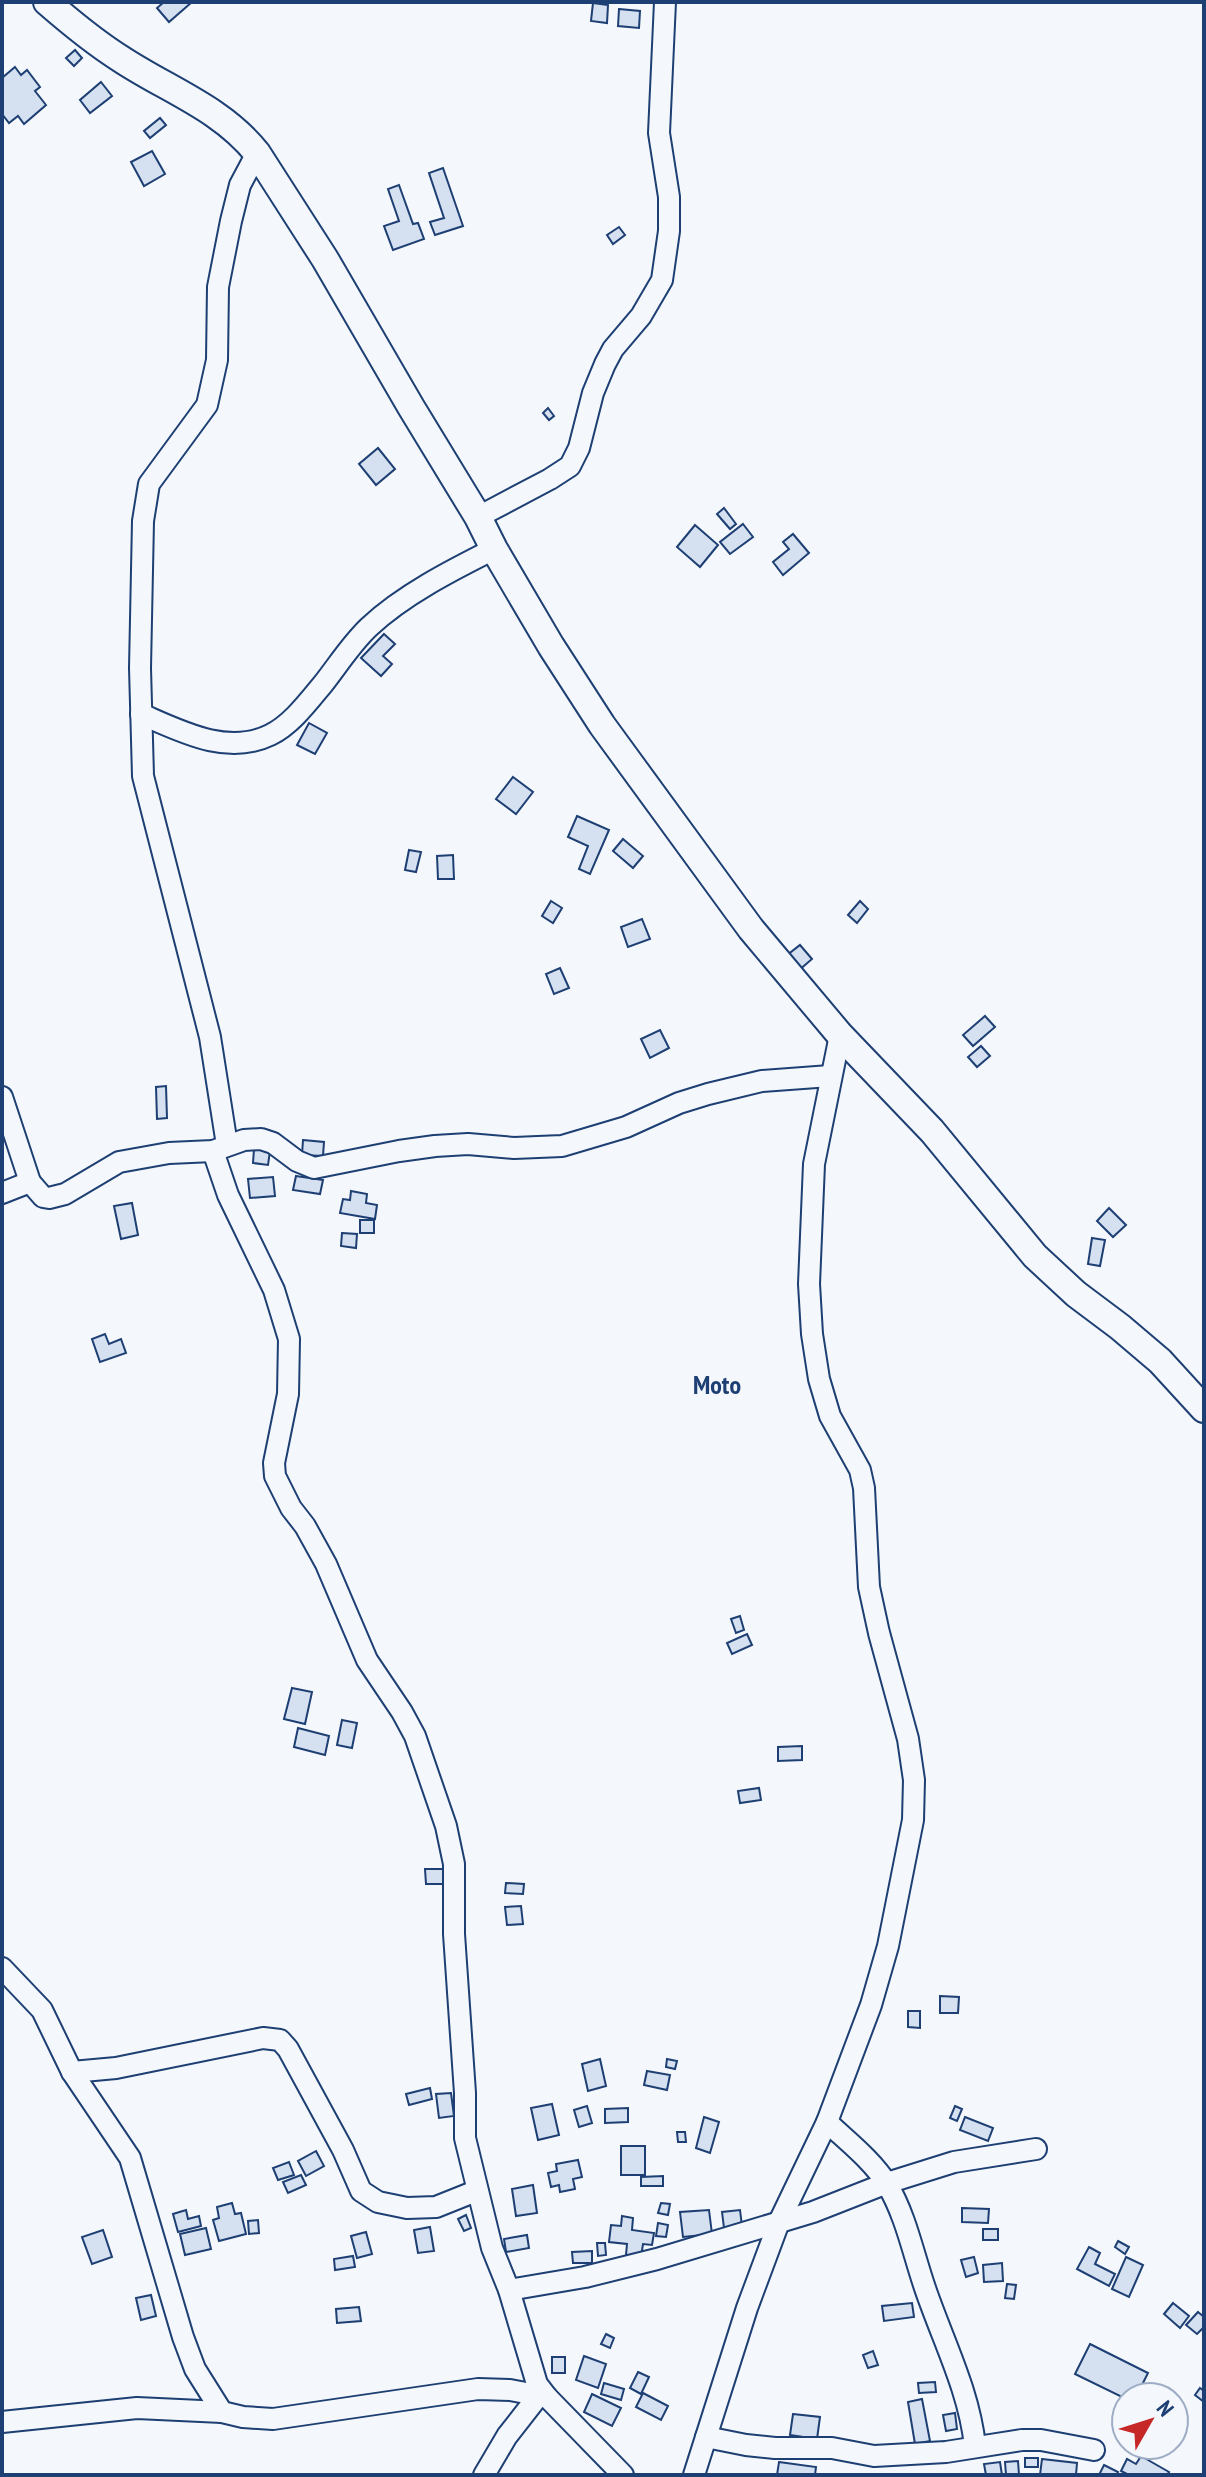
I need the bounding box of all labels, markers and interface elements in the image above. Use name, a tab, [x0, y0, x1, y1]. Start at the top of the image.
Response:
district label: Moto	[693, 1368, 741, 1401]
north arrow	[1110, 2381, 1190, 2461]
text: N	[1151, 2395, 1180, 2422]

